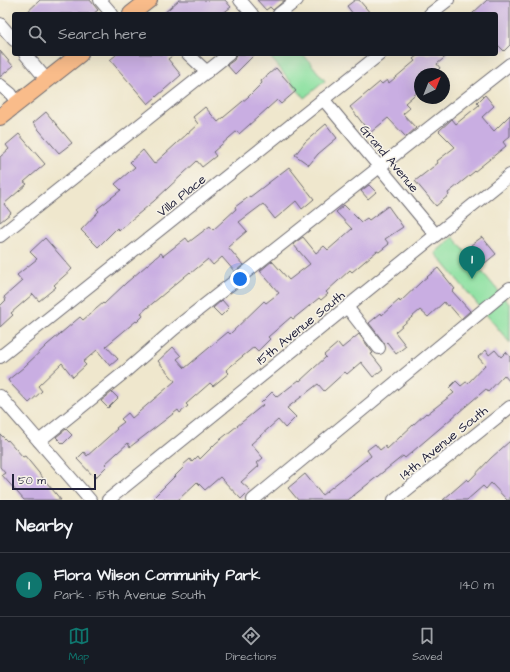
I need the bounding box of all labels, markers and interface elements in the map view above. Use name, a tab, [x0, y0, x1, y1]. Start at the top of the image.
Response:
search box	[12, 12, 498, 56]
icon: search	[26, 23, 48, 45]
text: Search here	[58, 24, 147, 45]
north arrow	[414, 68, 450, 104]
street label: Grand Avenue	[356, 121, 423, 196]
street label: Villa Place	[153, 170, 210, 221]
pin: 1	[459, 246, 485, 279]
your location	[230, 269, 250, 289]
street label: 15th Avenue South	[253, 286, 349, 369]
street label: 14th Avenue South	[396, 401, 492, 484]
scale bar	[12, 472, 96, 491]
text: 50 m	[18, 473, 46, 488]
text: Nearby	[16, 514, 73, 538]
text: Flora Wilson Community Park	[54, 565, 260, 586]
text: 1	[28, 576, 30, 594]
text: 140 m	[460, 576, 494, 594]
text: Park · 15th Avenue South	[54, 586, 205, 604]
tab: Map	[68, 625, 90, 664]
tab: Directions	[225, 625, 277, 664]
tab: Saved	[412, 625, 442, 664]

